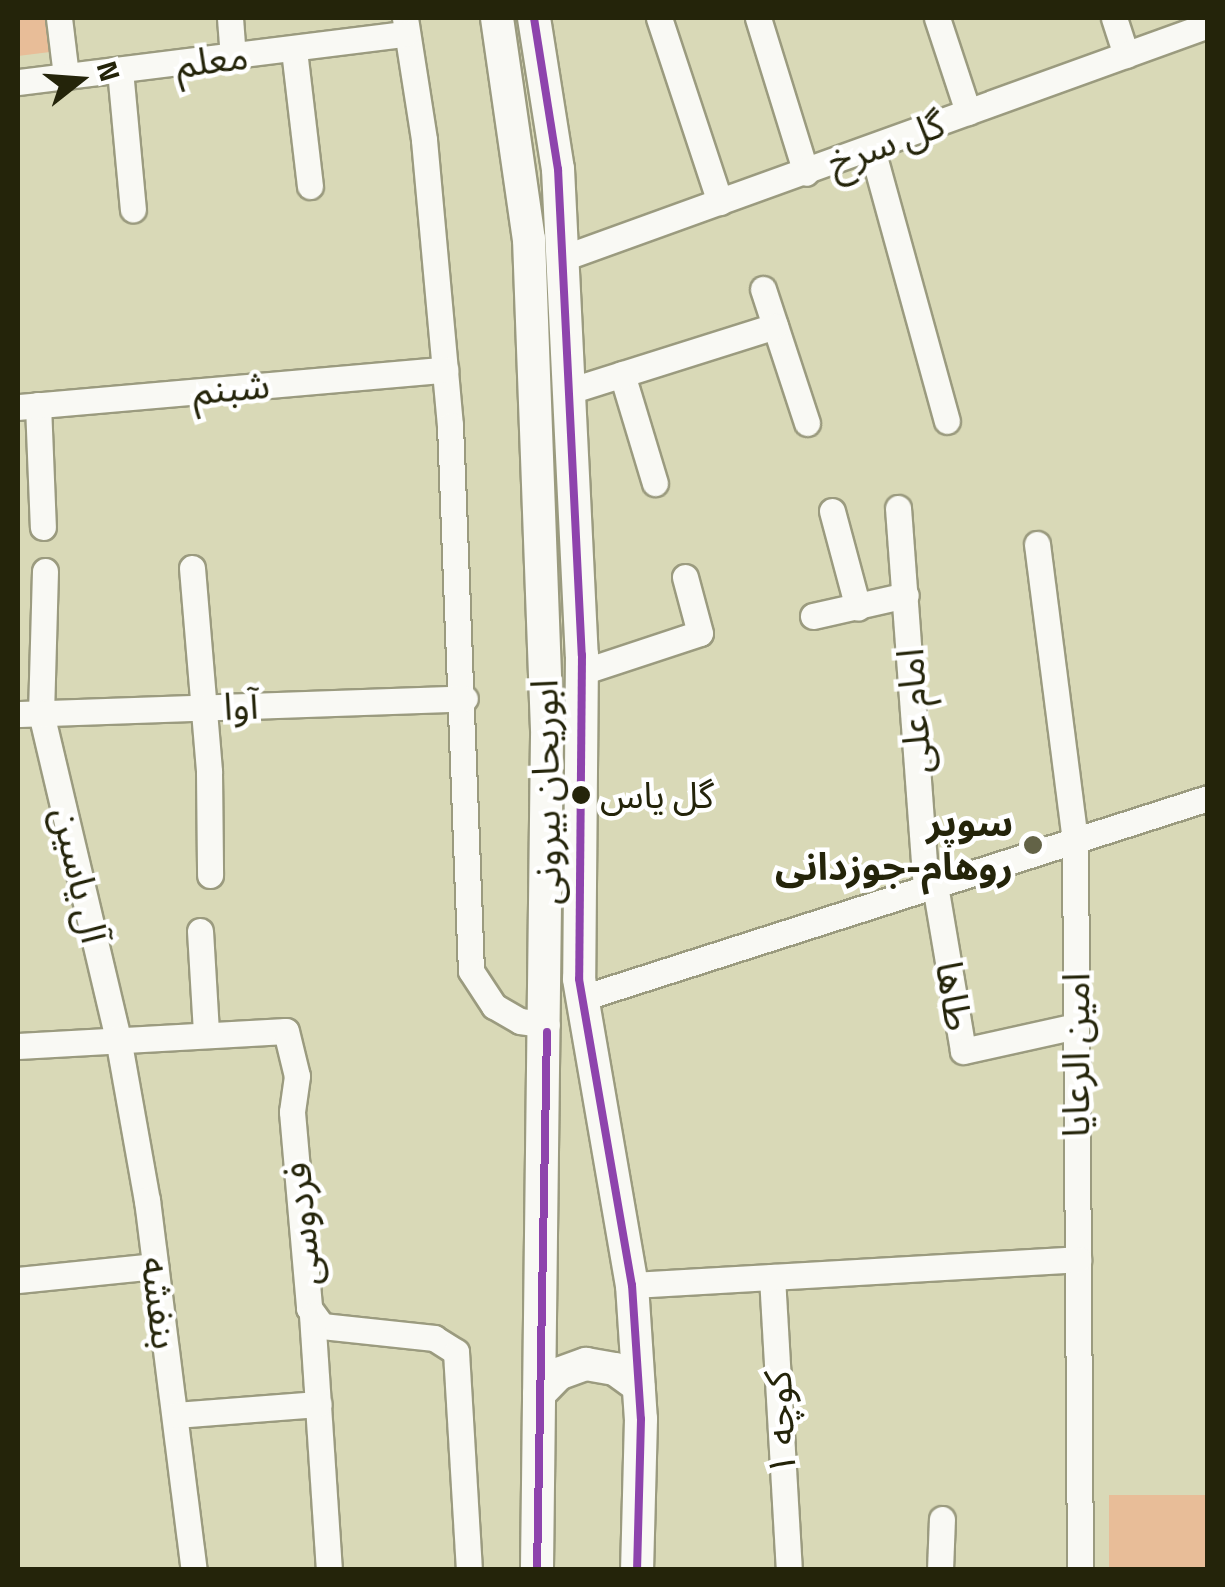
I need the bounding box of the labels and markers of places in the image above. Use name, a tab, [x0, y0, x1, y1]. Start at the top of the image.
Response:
place label: گل یاس	[600, 773, 714, 817]
marker: گل یاس	[571, 785, 591, 805]
place label: سوپر روهام-جوزدانی	[775, 800, 1013, 889]
marker: سوپر روهام-جوزدانی	[1022, 834, 1044, 856]

